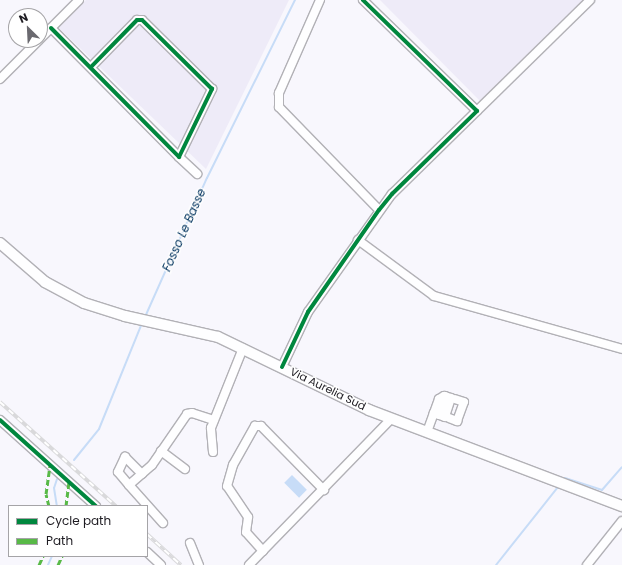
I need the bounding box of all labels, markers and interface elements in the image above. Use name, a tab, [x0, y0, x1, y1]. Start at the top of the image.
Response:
north arrow	[8, 8, 48, 48]
text: N	[16, 9, 31, 27]
water label: Fosso Le Basse	[159, 186, 209, 274]
street label: Via Aurelia Sud	[288, 365, 368, 413]
legend	[8, 505, 148, 557]
text: Cycle path	[46, 512, 111, 529]
text: Path	[46, 532, 73, 549]

